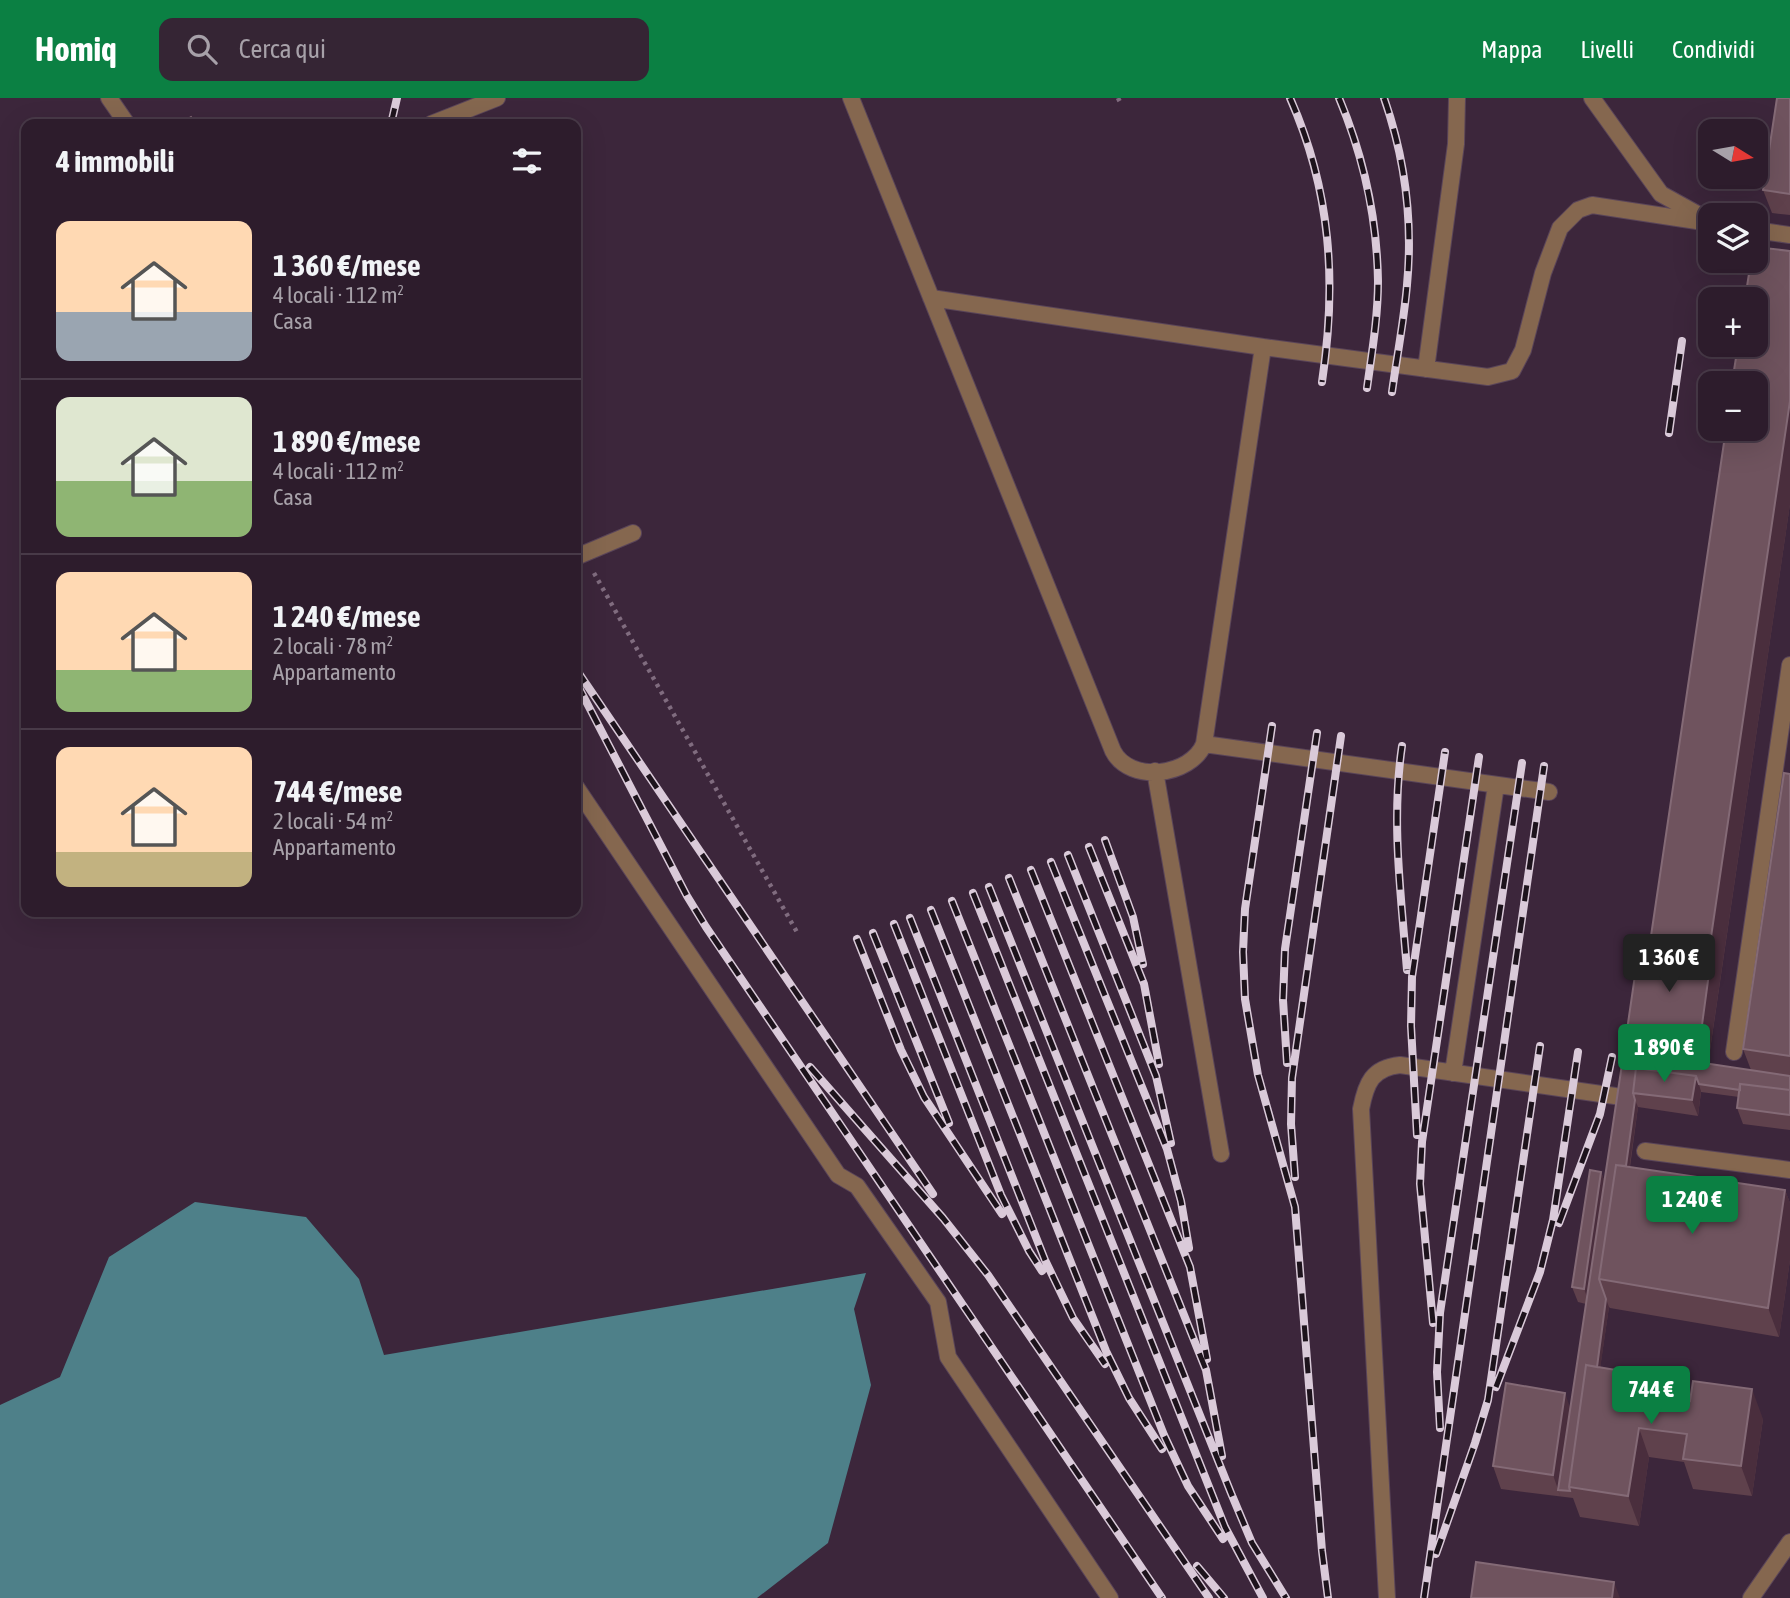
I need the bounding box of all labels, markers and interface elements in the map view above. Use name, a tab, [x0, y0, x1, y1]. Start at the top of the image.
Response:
search box	[159, 18, 649, 81]
text: Homiq	[35, 30, 117, 68]
icon: search	[183, 30, 221, 68]
text: Cerca qui	[239, 34, 326, 64]
text: Mappa	[1481, 36, 1542, 63]
text: Livelli	[1580, 36, 1634, 63]
text: Condividi	[1672, 36, 1755, 63]
north arrow	[1698, 119, 1768, 189]
map controls	[1698, 119, 1768, 441]
icon: filters	[508, 142, 546, 180]
text: 4 immobili	[56, 144, 174, 178]
button: layers	[1698, 203, 1768, 273]
text: 1 360 €/mese	[273, 248, 421, 282]
icon: home	[112, 249, 196, 333]
text: 4 locali · 112 m²	[273, 282, 404, 308]
button: +	[1698, 287, 1768, 357]
text: Casa	[273, 308, 313, 334]
button: −	[1698, 371, 1768, 441]
text: 1 890 €/mese	[273, 424, 421, 458]
icon: home	[112, 425, 196, 509]
text: 4 locali · 112 m²	[273, 458, 404, 484]
text: Casa	[273, 484, 313, 510]
text: 1 240 €/mese	[273, 599, 421, 633]
icon: home	[112, 600, 196, 684]
text: 2 locali · 78 m²	[273, 633, 393, 659]
text: Appartamento	[273, 659, 396, 685]
text: 744 €/mese	[273, 774, 402, 808]
icon: home	[112, 775, 196, 859]
text: 2 locali · 54 m²	[273, 808, 393, 834]
text: Appartamento	[273, 834, 396, 860]
pin: 1 360 €	[1604, 934, 1734, 994]
text: 1 360 €	[1639, 944, 1699, 970]
pin: 1 890 €	[1599, 1024, 1729, 1084]
text: 1 890 €	[1634, 1034, 1694, 1060]
pin: 1 240 €	[1627, 1176, 1757, 1236]
text: 1 240 €	[1662, 1186, 1722, 1212]
pin: 744 €	[1602, 1366, 1700, 1426]
text: 744 €	[1628, 1376, 1674, 1402]

